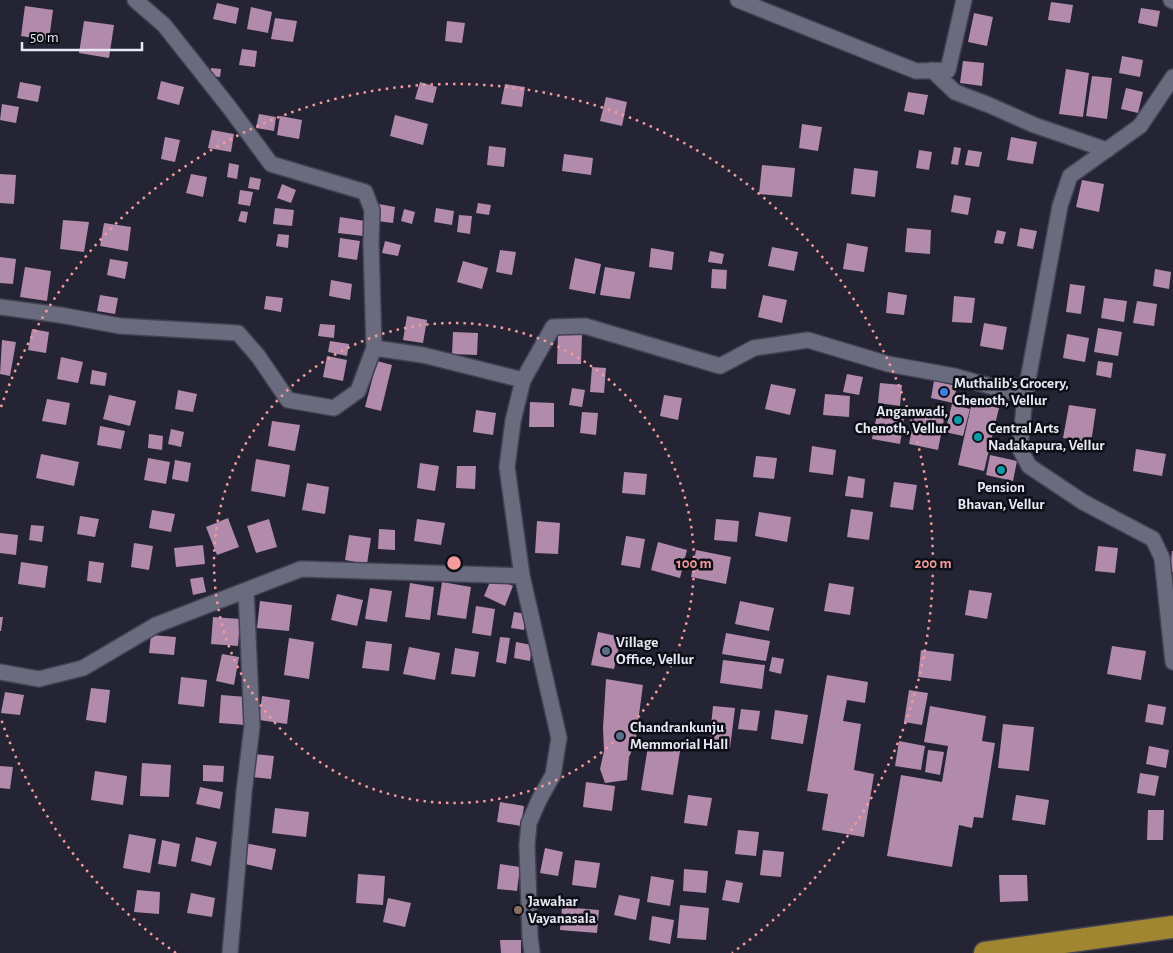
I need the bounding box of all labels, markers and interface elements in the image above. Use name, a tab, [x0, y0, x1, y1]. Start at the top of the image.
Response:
scale bar	[22, 20, 142, 52]
text: 50 m	[30, 30, 59, 45]
place label: Muthalib's Grocery, Chenoth, Vellur	[954, 376, 1069, 408]
marker: Muthalib's Grocery, Chenoth, Vellur	[938, 386, 950, 398]
place label: Anganwadi, Chenoth, Vellur	[855, 404, 949, 436]
marker: Anganwadi, Chenoth, Vellur	[952, 414, 964, 426]
place label: Central Arts Nadakapura, Vellur	[988, 421, 1105, 453]
marker: Central Arts Nadakapura, Vellur	[972, 431, 984, 443]
marker: Pension Bhavan, Vellur	[995, 464, 1007, 476]
place label: Pension Bhavan, Vellur	[957, 480, 1045, 512]
centre of rings	[445, 554, 463, 572]
text: 100 m	[676, 556, 712, 571]
text: 200 m	[914, 556, 952, 571]
place label: Village Office, Vellur	[616, 635, 694, 667]
marker: Village Office, Vellur	[600, 645, 612, 657]
place label: Chandrankunju Memmorial Hall	[630, 720, 728, 752]
marker: Chandrankunju Memmorial Hall	[614, 730, 626, 742]
place label: Jawahar Vayanasala	[528, 894, 596, 926]
marker: Jawahar Vayanasala	[512, 904, 524, 916]

